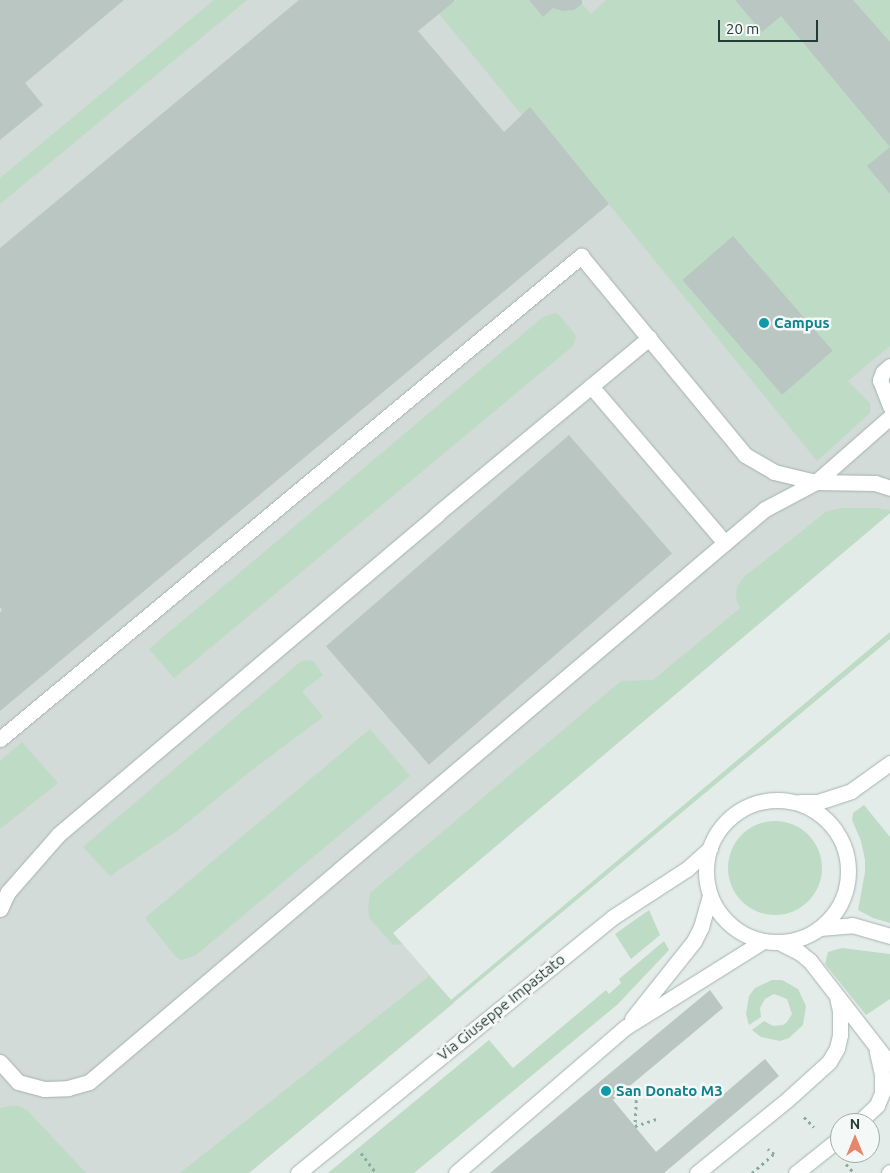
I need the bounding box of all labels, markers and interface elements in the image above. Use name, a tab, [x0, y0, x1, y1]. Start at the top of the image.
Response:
scale bar	[720, 10, 820, 42]
text: 20 m	[726, 20, 759, 37]
place label: Campus	[774, 314, 830, 332]
marker: Campus	[758, 317, 770, 329]
street label: Via Giuseppe Impastato	[434, 950, 568, 1064]
place label: San Donato M3	[616, 1082, 723, 1100]
marker: San Donato M3	[600, 1085, 612, 1097]
north arrow	[830, 1113, 880, 1163]
text: N	[850, 1116, 860, 1132]

